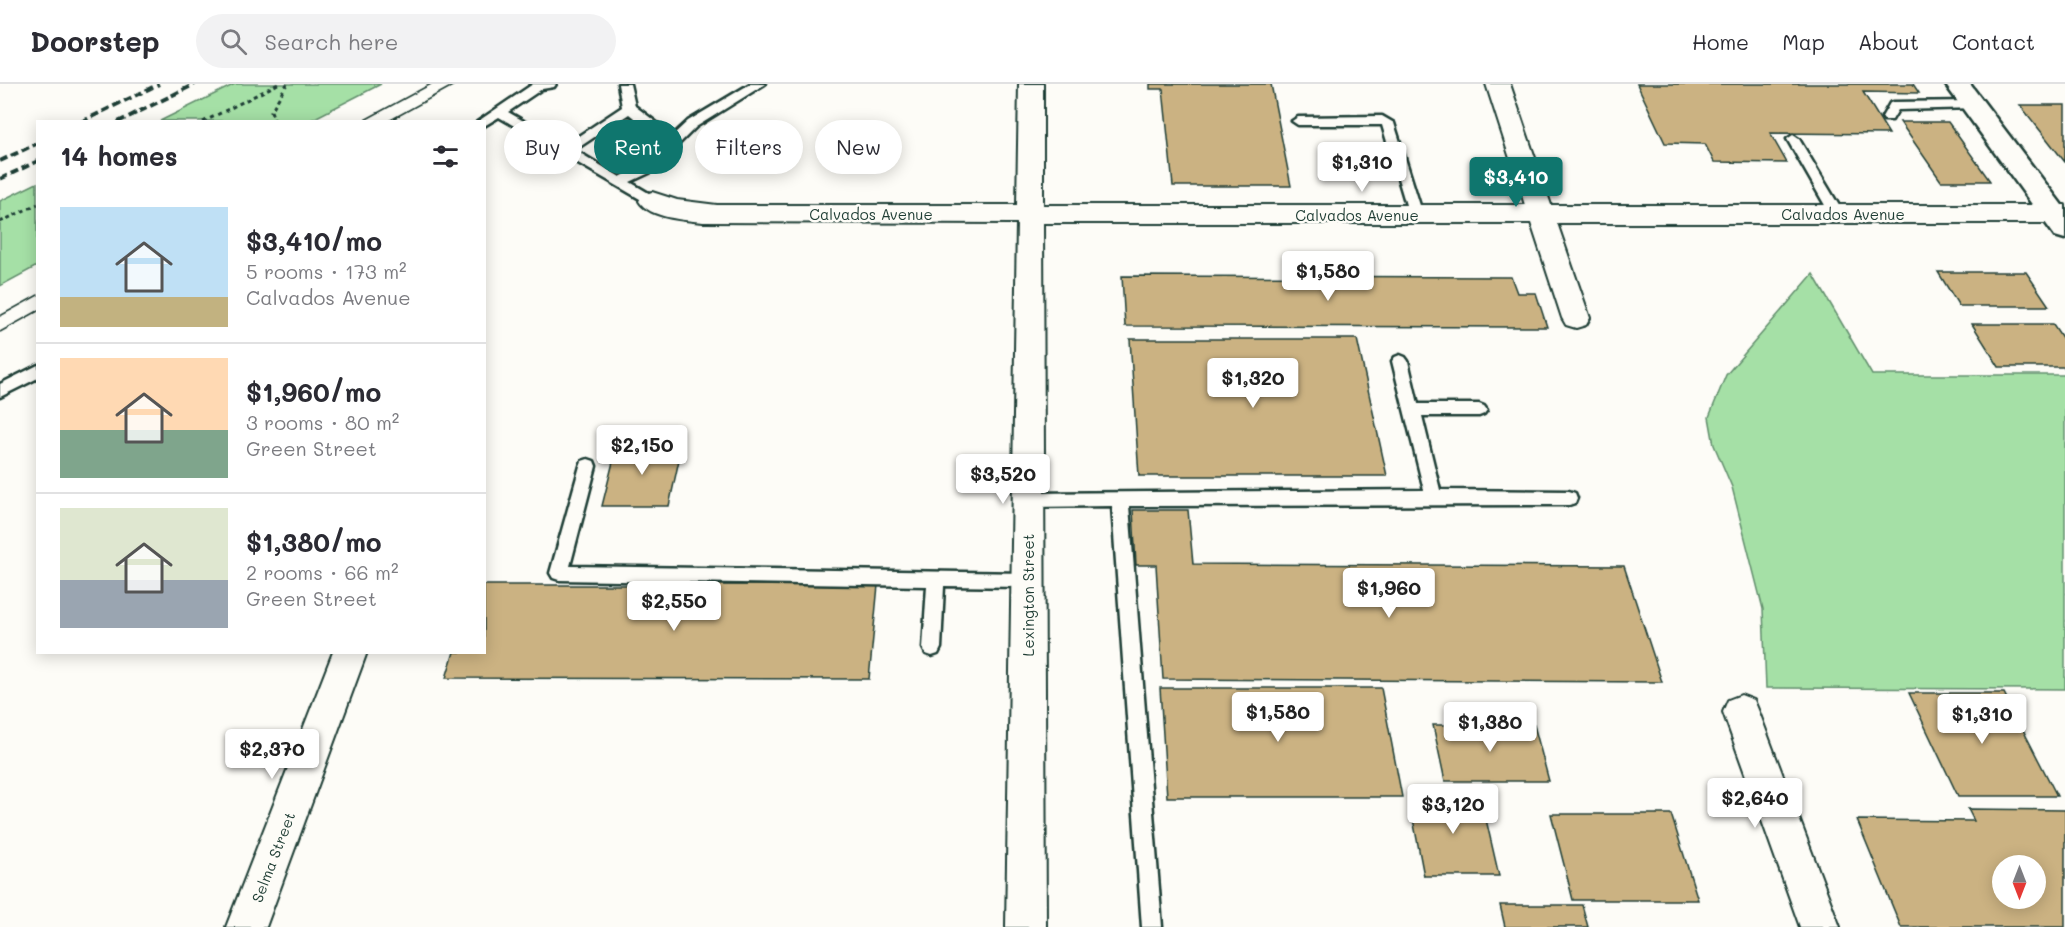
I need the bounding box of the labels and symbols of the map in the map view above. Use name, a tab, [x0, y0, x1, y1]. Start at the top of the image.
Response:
pin: $1,310	[1313, 142, 1411, 193]
pin: $3,410	[1467, 157, 1565, 208]
street label: Calvados Avenue	[809, 204, 933, 224]
street label: Calvados Avenue	[1781, 204, 1905, 224]
street label: Calvados Avenue	[1295, 205, 1419, 225]
pin: $1,580	[1279, 251, 1377, 302]
pin: $1,320	[1204, 358, 1302, 409]
pin: $2,150	[593, 425, 691, 476]
pin: $3,520	[954, 454, 1052, 505]
street label: Lexington Street	[1018, 534, 1038, 656]
pin: $1,960	[1340, 568, 1438, 619]
pin: $2,550	[625, 581, 723, 632]
pin: $1,580	[1229, 692, 1327, 743]
pin: $1,310	[1933, 694, 2031, 745]
pin: $1,380	[1441, 702, 1539, 753]
pin: $2,370	[223, 729, 321, 780]
pin: $2,640	[1706, 778, 1804, 829]
pin: $3,120	[1404, 784, 1502, 835]
street label: Selma Street	[247, 809, 299, 905]
north arrow	[1992, 855, 2046, 909]

